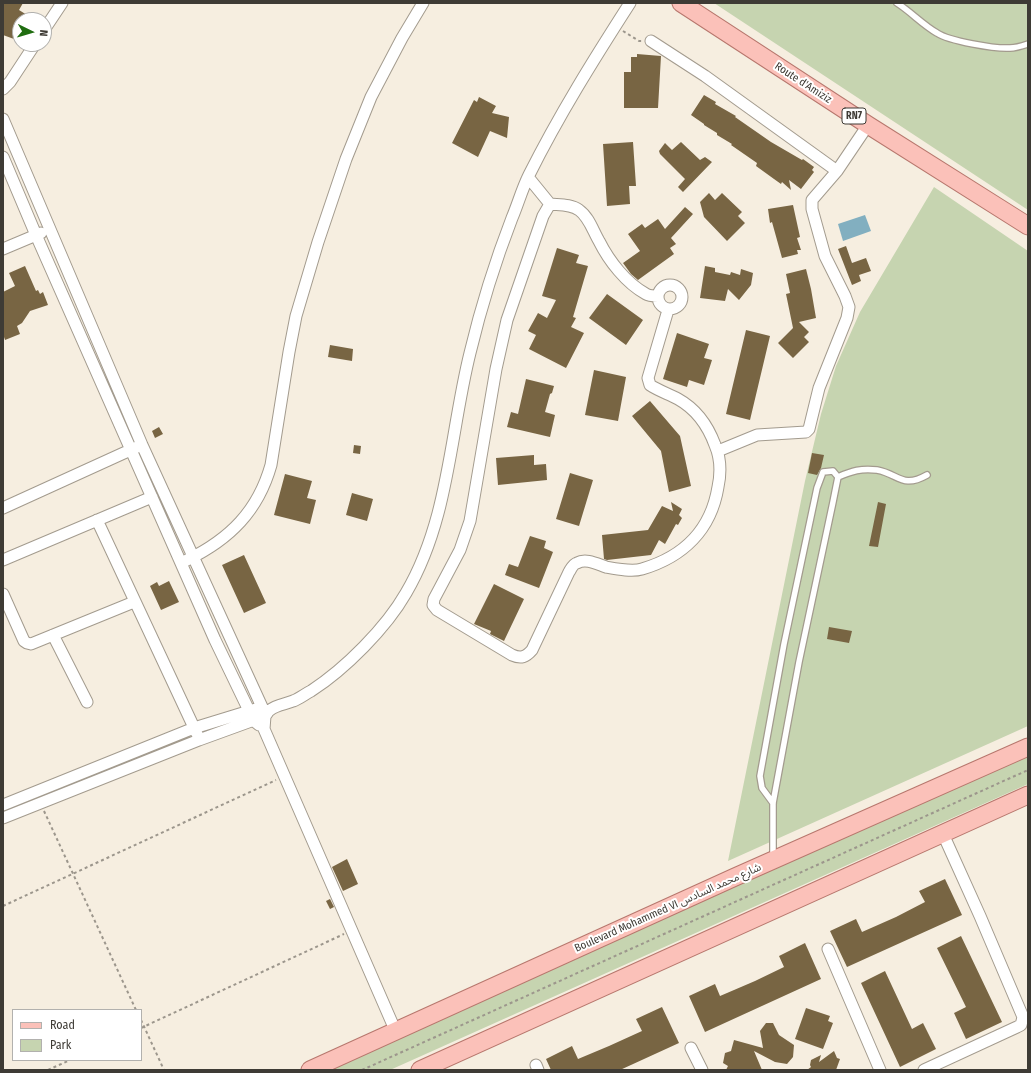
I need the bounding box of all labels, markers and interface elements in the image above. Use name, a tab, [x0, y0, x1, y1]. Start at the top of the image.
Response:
north arrow	[12, 12, 52, 52]
text: N	[37, 29, 50, 37]
street label: Route d'Amiziz	[772, 60, 834, 106]
road number: RN7	[842, 108, 866, 124]
street label: Boulevard Mohammed VI شارع محمد السادس	[573, 861, 763, 955]
legend	[12, 1009, 142, 1061]
text: Road	[50, 1018, 75, 1032]
text: Park	[50, 1038, 71, 1052]

